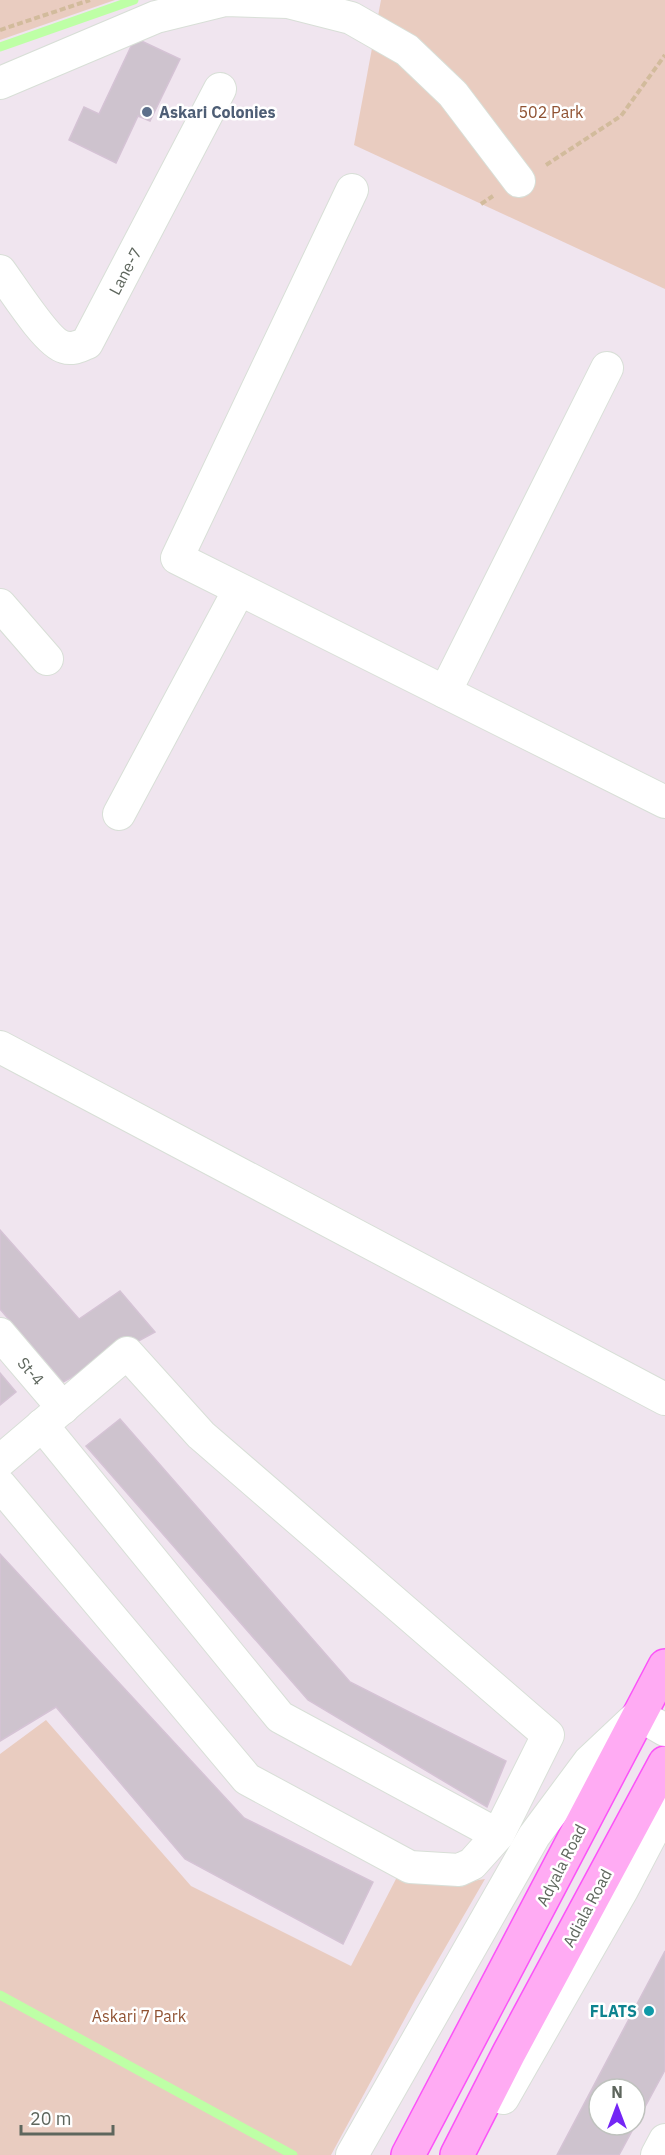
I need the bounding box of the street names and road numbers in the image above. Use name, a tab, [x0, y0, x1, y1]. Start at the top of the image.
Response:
street label: Lane-7	[104, 244, 146, 298]
street label: St-4	[13, 1353, 49, 1389]
street label: Adyala Road	[532, 1821, 590, 1909]
street label: Adiala Road	[558, 1866, 616, 1950]

